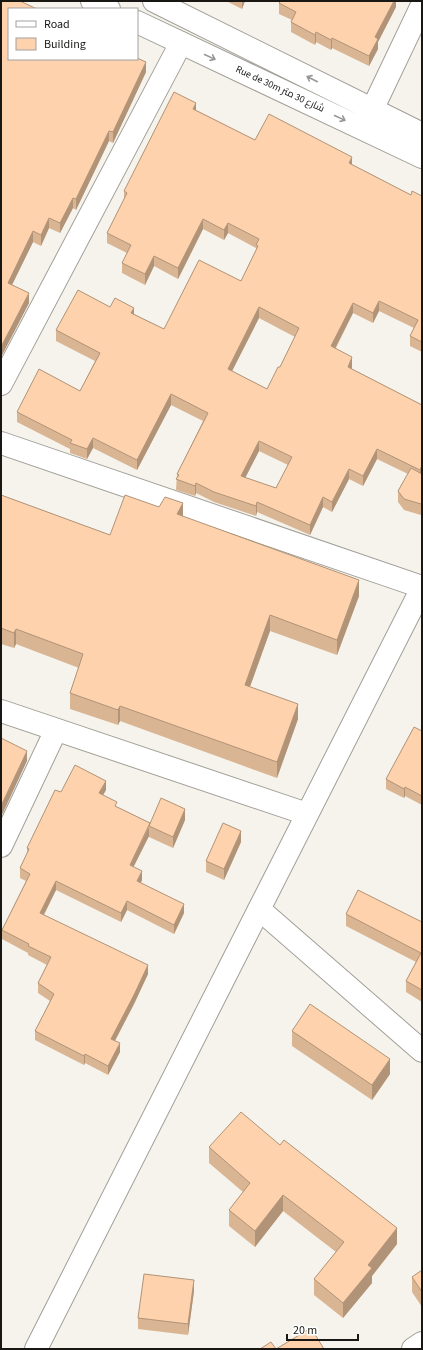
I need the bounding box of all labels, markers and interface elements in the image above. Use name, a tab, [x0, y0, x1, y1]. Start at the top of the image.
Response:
legend	[8, 8, 138, 60]
text: Road	[44, 16, 70, 33]
text: Building	[44, 36, 86, 53]
one-way arrow	[204, 54, 216, 61]
street label: Rue de 30m شارع 30 متر	[233, 62, 327, 116]
one-way arrow	[306, 75, 318, 82]
one-way arrow	[334, 115, 346, 122]
scale bar	[287, 1316, 358, 1342]
text: 20 m	[293, 1322, 317, 1339]

